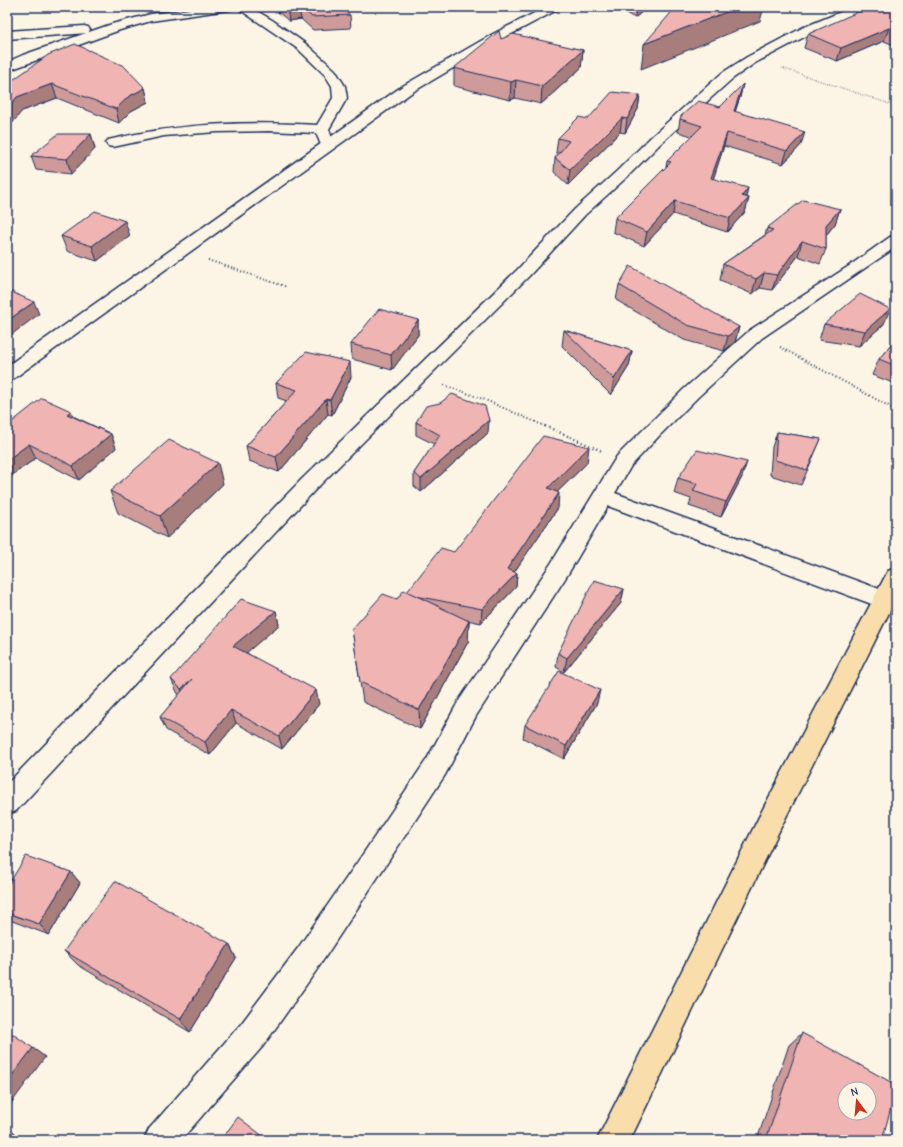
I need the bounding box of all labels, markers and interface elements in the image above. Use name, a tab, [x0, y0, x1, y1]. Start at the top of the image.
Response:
north arrow	[837, 1081, 877, 1121]
text: N	[849, 1085, 860, 1099]

